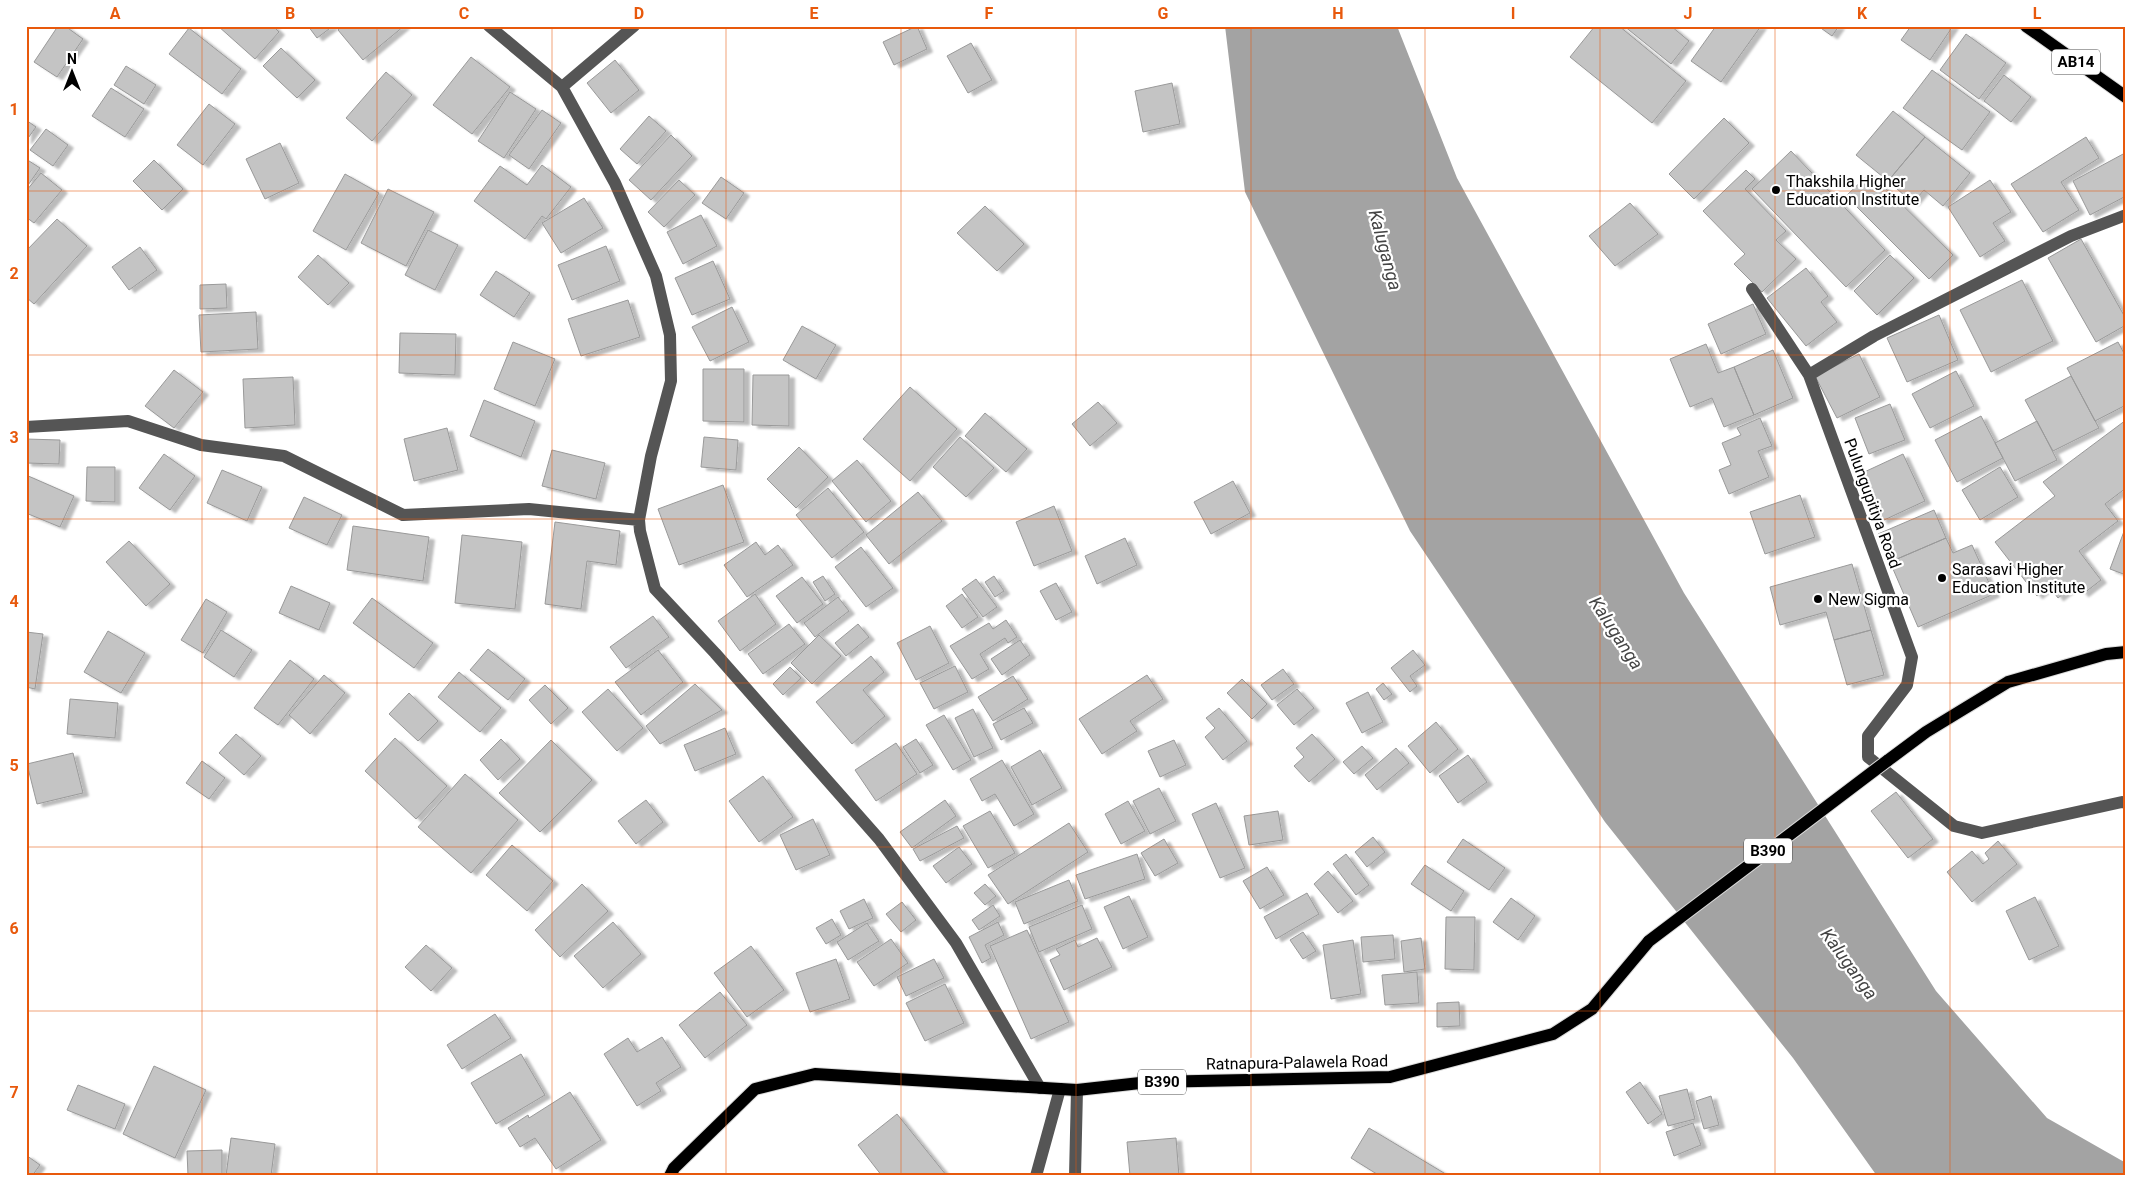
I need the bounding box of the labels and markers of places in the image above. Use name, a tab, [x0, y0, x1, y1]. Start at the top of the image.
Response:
place label: Thakshila Higher Education Institute	[1786, 172, 1919, 209]
marker: Thakshila Higher Education Institute	[1770, 184, 1782, 196]
place label: Sarasavi Higher Education Institute	[1952, 560, 2085, 597]
marker: Sarasavi Higher Education Institute	[1936, 572, 1948, 584]
place label: New Sigma	[1828, 590, 1909, 609]
marker: New Sigma	[1812, 593, 1824, 605]

